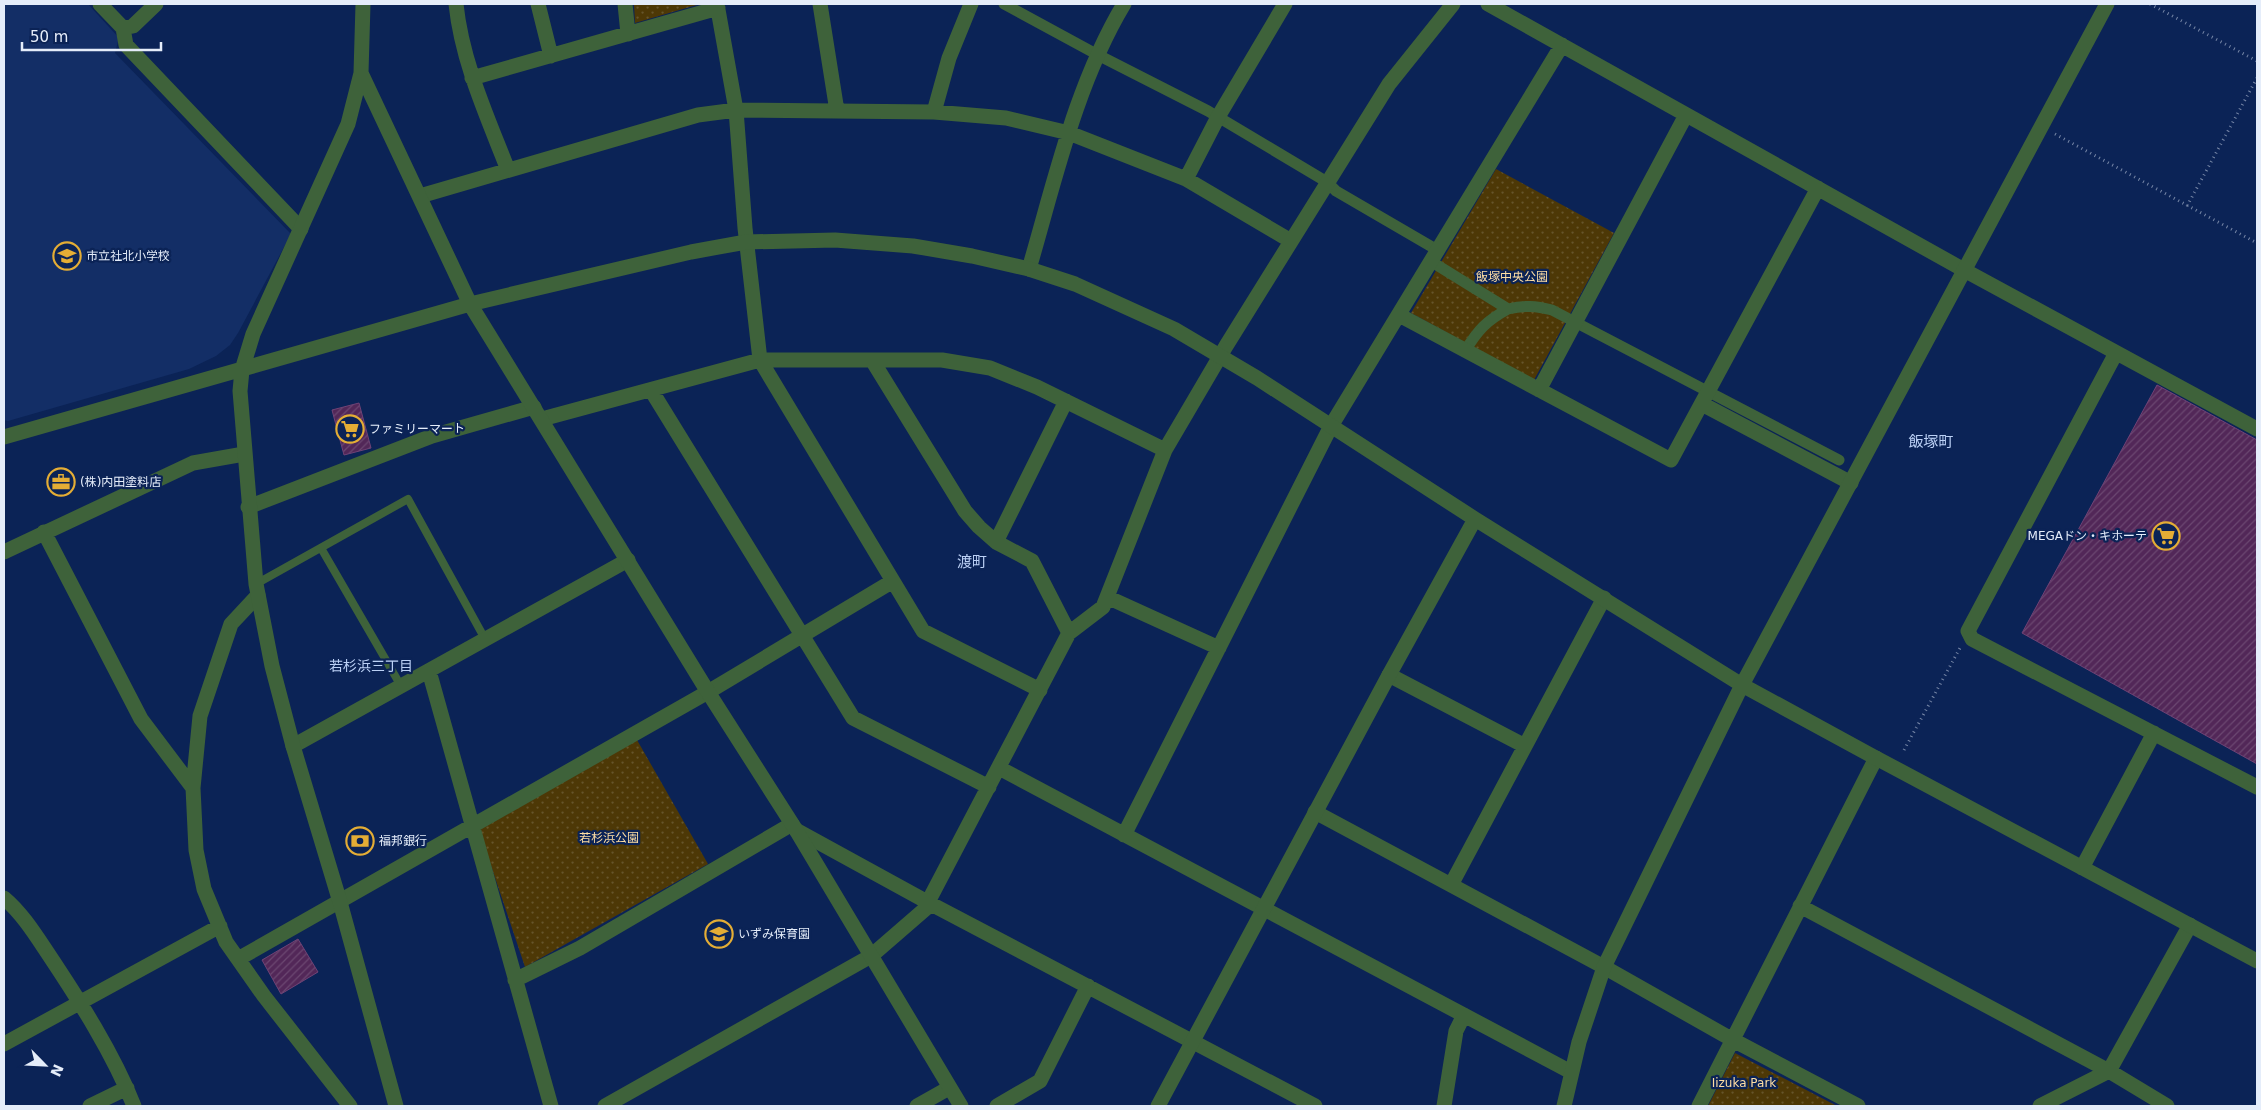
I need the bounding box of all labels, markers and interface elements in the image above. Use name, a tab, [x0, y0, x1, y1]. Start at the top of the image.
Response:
scale bar	[22, 20, 161, 52]
text: 50 m	[30, 28, 68, 46]
school or university icon: 市立社北小学校	[52, 241, 82, 271]
place label: 市立社北小学校	[86, 249, 170, 263]
park label: 飯塚中央公園	[1476, 270, 1548, 284]
supermarket icon: ファミリーマート	[335, 414, 365, 444]
place label: ファミリーマート	[369, 422, 465, 436]
district label: 飯塚町	[1908, 433, 1954, 451]
office icon: (株)内田塗料店	[46, 467, 76, 497]
place label: (株)内田塗料店	[80, 475, 161, 489]
supermarket icon: MEGAドン・キホーテ	[2151, 521, 2181, 551]
place label: MEGAドン・キホーテ	[2028, 529, 2147, 543]
district label: 渡町	[957, 553, 987, 571]
district label: 若杉浜三丁目	[329, 658, 413, 674]
bank icon: 福邦銀行	[345, 826, 375, 856]
park label: 若杉浜公園	[579, 831, 639, 845]
place label: 福邦銀行	[379, 834, 427, 848]
school or university icon: いずみ保育園	[704, 919, 734, 949]
place label: いずみ保育園	[738, 927, 810, 941]
north arrow	[20, 1040, 70, 1090]
text: N	[47, 1062, 67, 1079]
park label: Iizuka Park	[1712, 1076, 1776, 1090]

